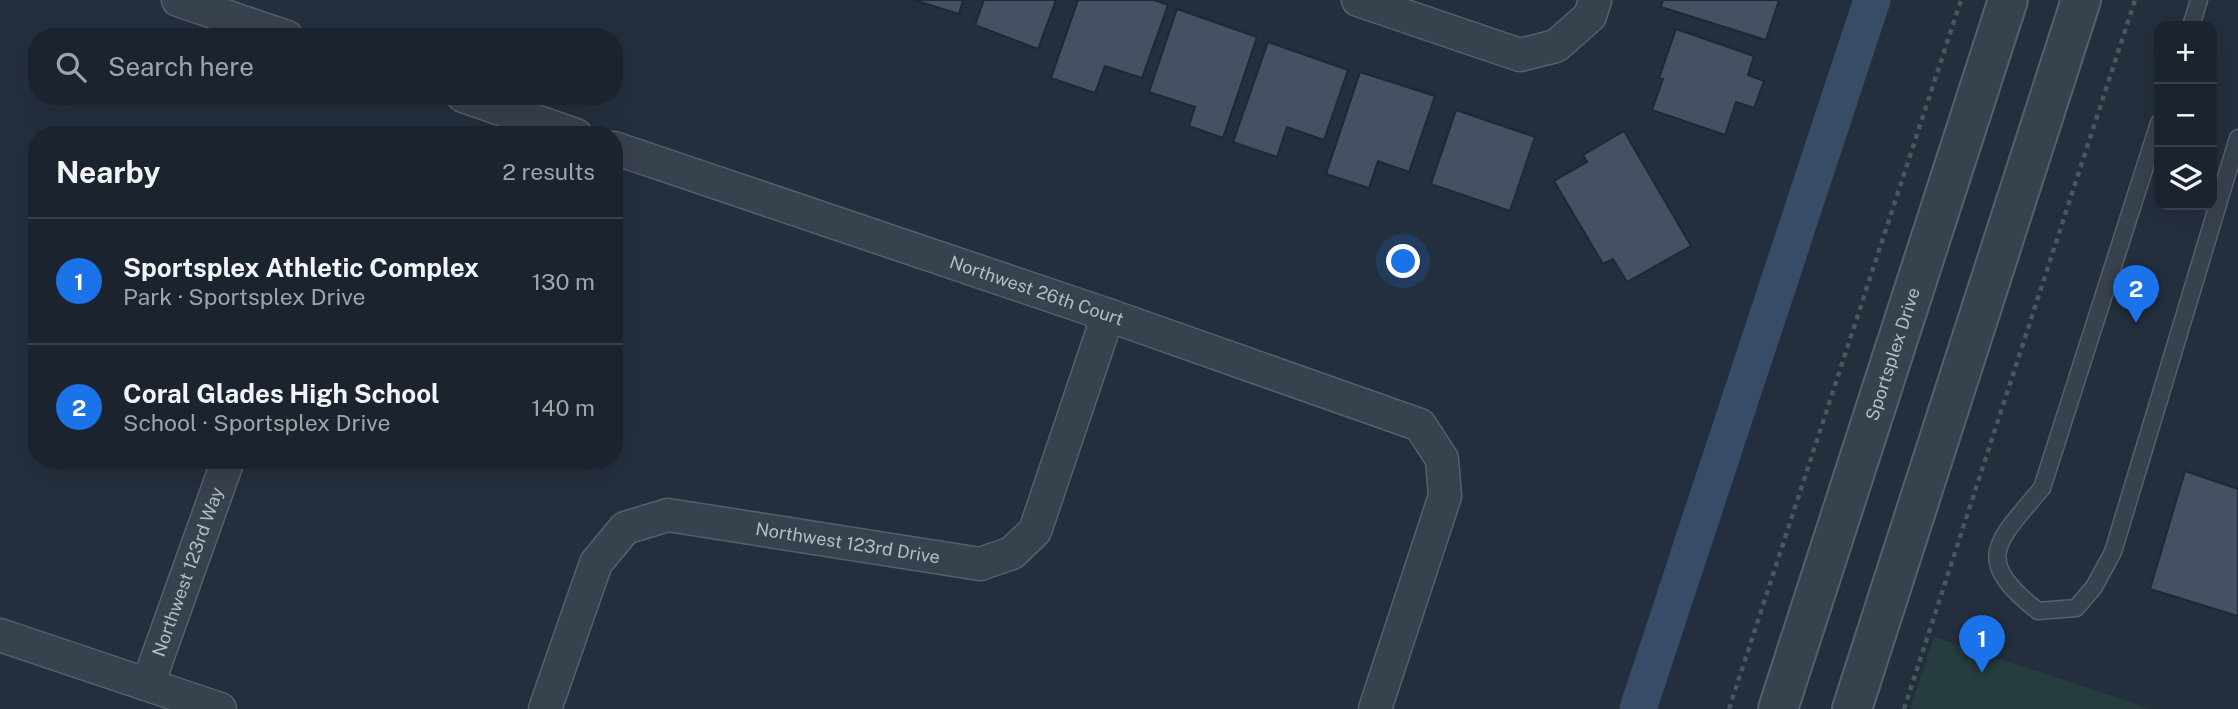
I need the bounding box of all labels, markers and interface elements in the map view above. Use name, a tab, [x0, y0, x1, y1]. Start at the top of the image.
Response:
map controls	[2154, 21, 2217, 210]
button: +	[2154, 21, 2217, 84]
search box	[28, 28, 623, 105]
icon: search	[52, 48, 90, 86]
text: Search here	[108, 51, 254, 82]
button: −	[2154, 84, 2217, 147]
button: layers	[2154, 147, 2217, 210]
text: Nearby	[56, 154, 160, 190]
text: 2 results	[502, 158, 595, 185]
your location	[1386, 244, 1420, 278]
street label: Northwest 26th Court	[947, 251, 1127, 330]
text: Sportsplex Athletic Complex	[123, 252, 479, 283]
pin: 2	[2113, 265, 2159, 323]
text: 1	[74, 268, 84, 295]
text: 130 m	[532, 268, 595, 295]
text: Park · Sportsplex Drive	[123, 283, 366, 310]
street label: Sportsplex Drive	[1861, 285, 1924, 423]
text: Coral Glades High School	[123, 378, 440, 409]
text: 2	[72, 394, 86, 421]
text: 140 m	[532, 394, 595, 421]
text: School · Sportsplex Drive	[123, 409, 391, 436]
street label: Northwest 123rd Way	[148, 484, 228, 659]
street label: Northwest 123rd Drive	[754, 518, 942, 568]
pin: 1	[1959, 615, 2005, 673]

